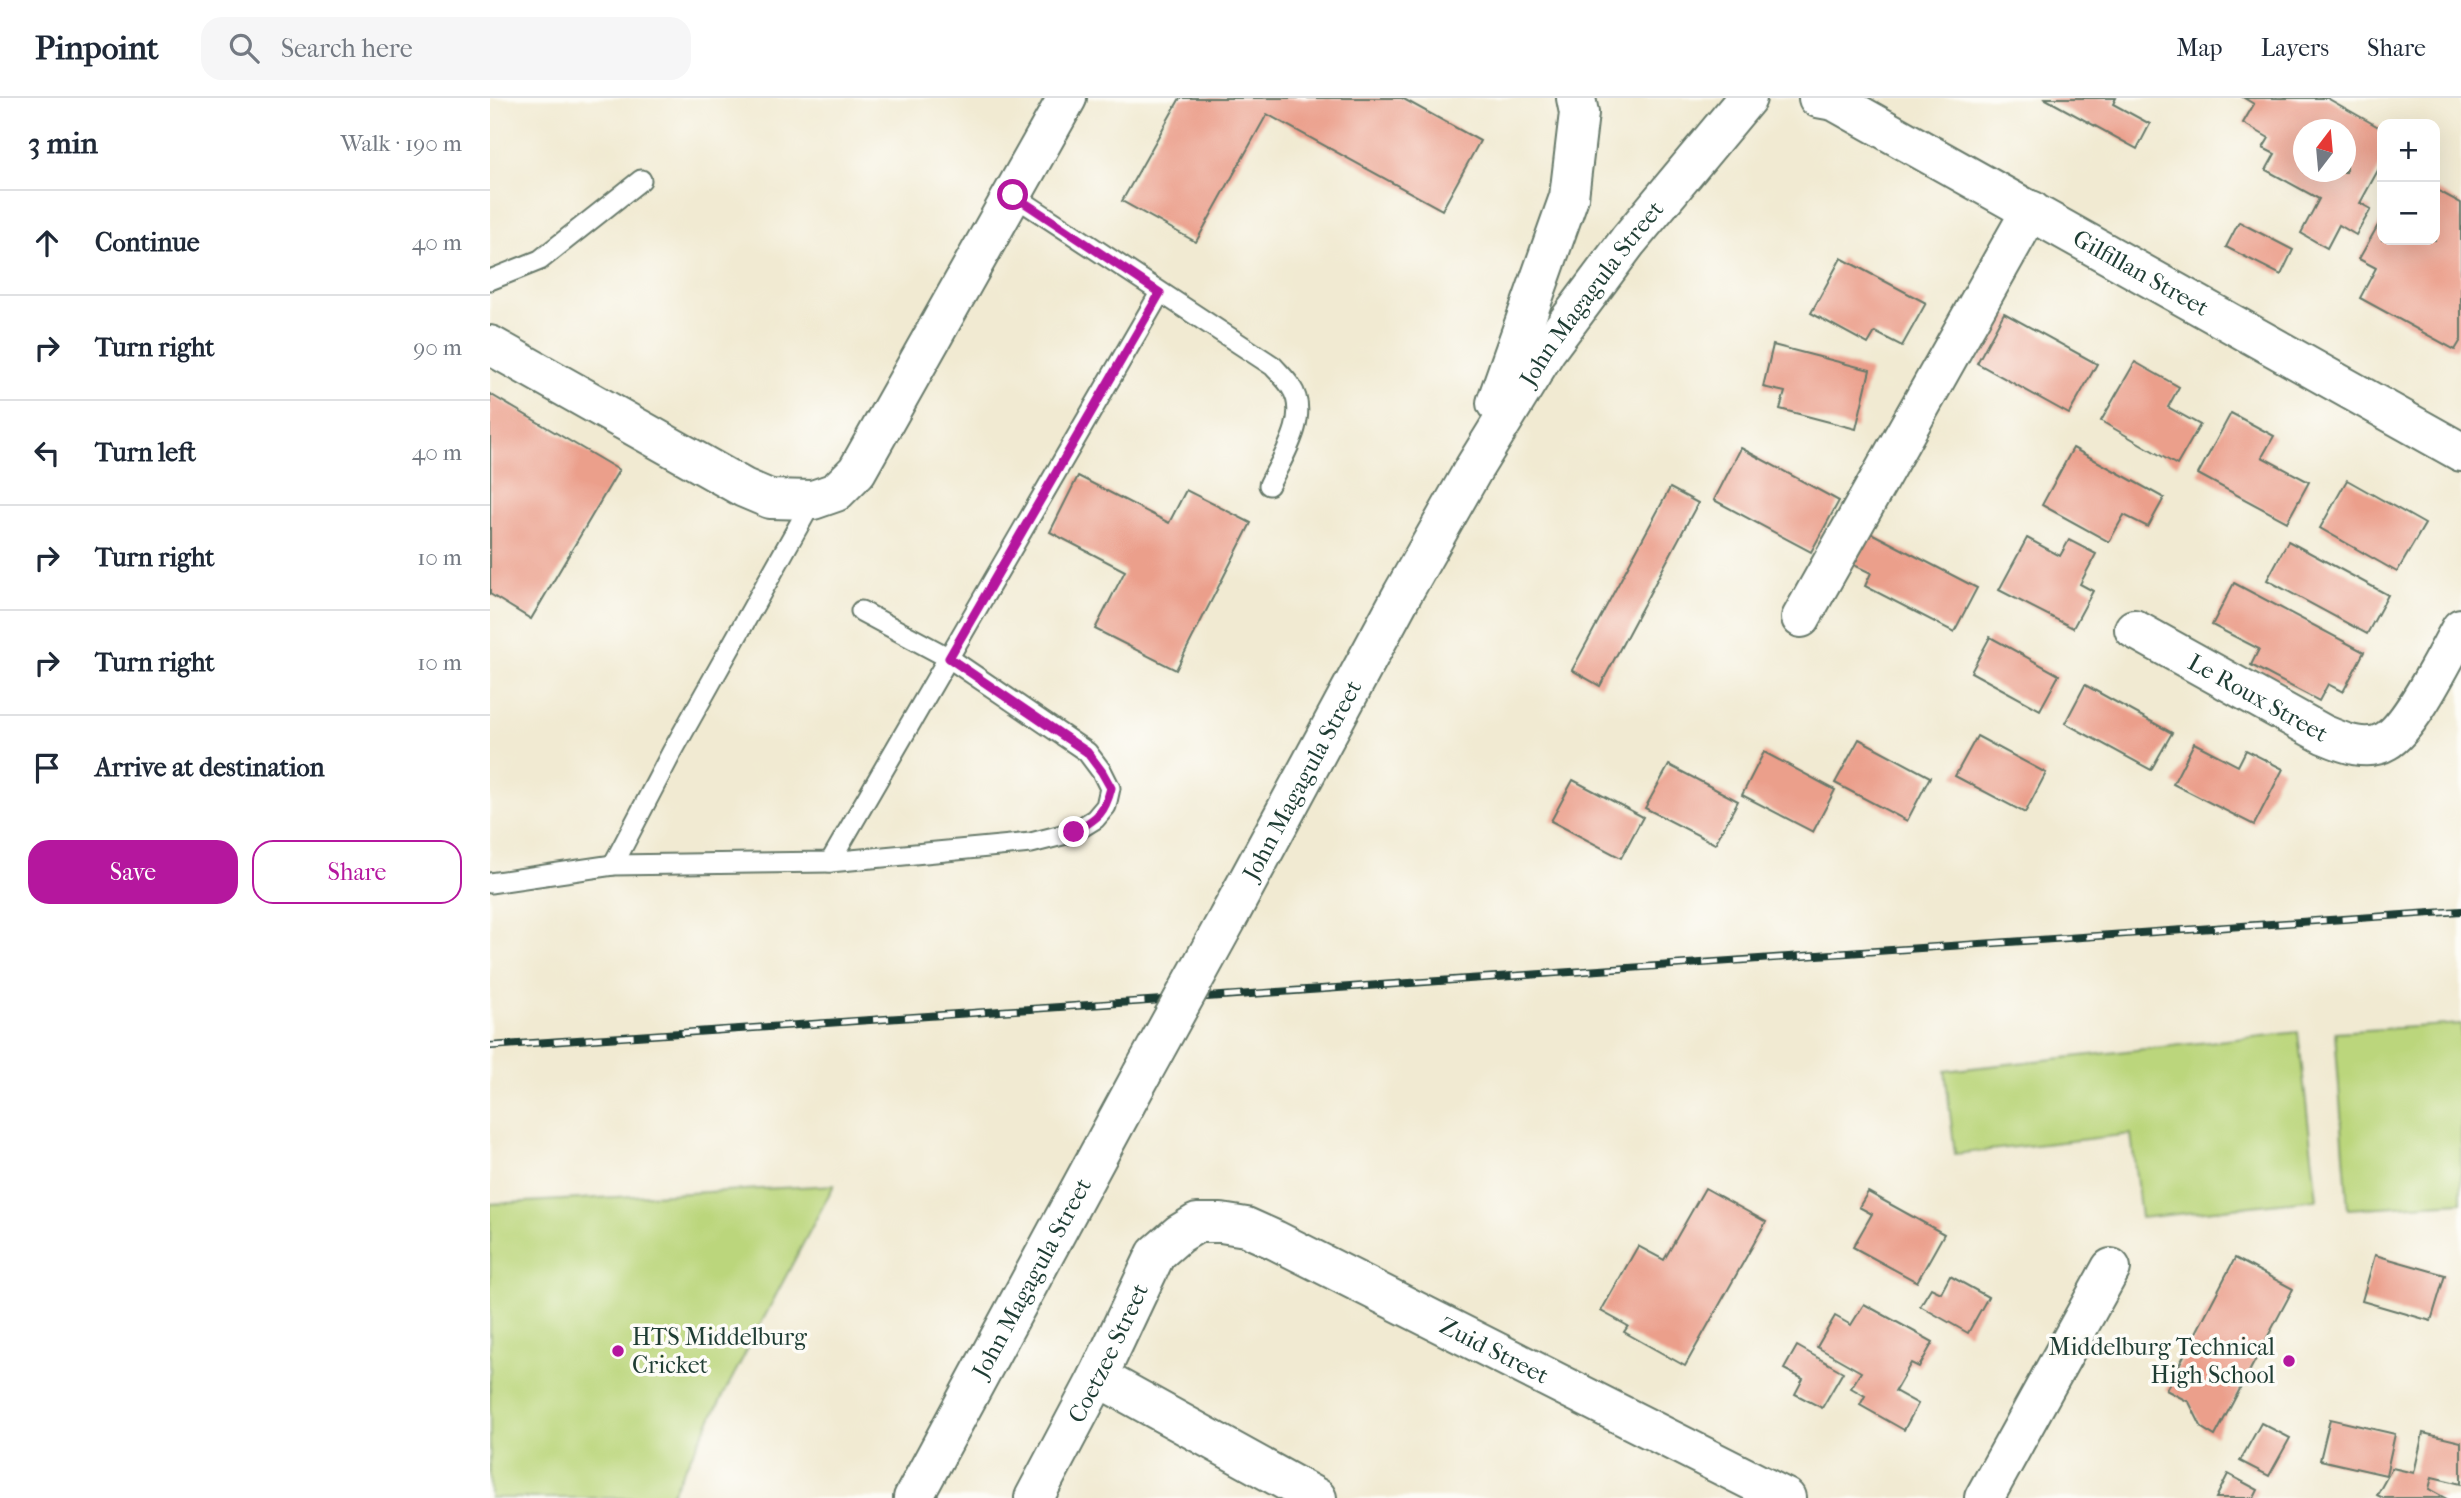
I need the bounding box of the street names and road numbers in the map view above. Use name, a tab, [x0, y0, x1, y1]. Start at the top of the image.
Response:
street label: John Magagula Street	[1513, 195, 1670, 393]
street label: Gilfillan Street	[2068, 224, 2214, 322]
street label: Le Roux Street	[2183, 648, 2333, 748]
street label: John Magagula Street	[1236, 675, 1368, 887]
street label: John Magagula Street	[965, 1173, 1097, 1385]
street label: Coetzee Street	[1062, 1278, 1154, 1428]
street label: Zuid Street	[1435, 1311, 1554, 1390]

